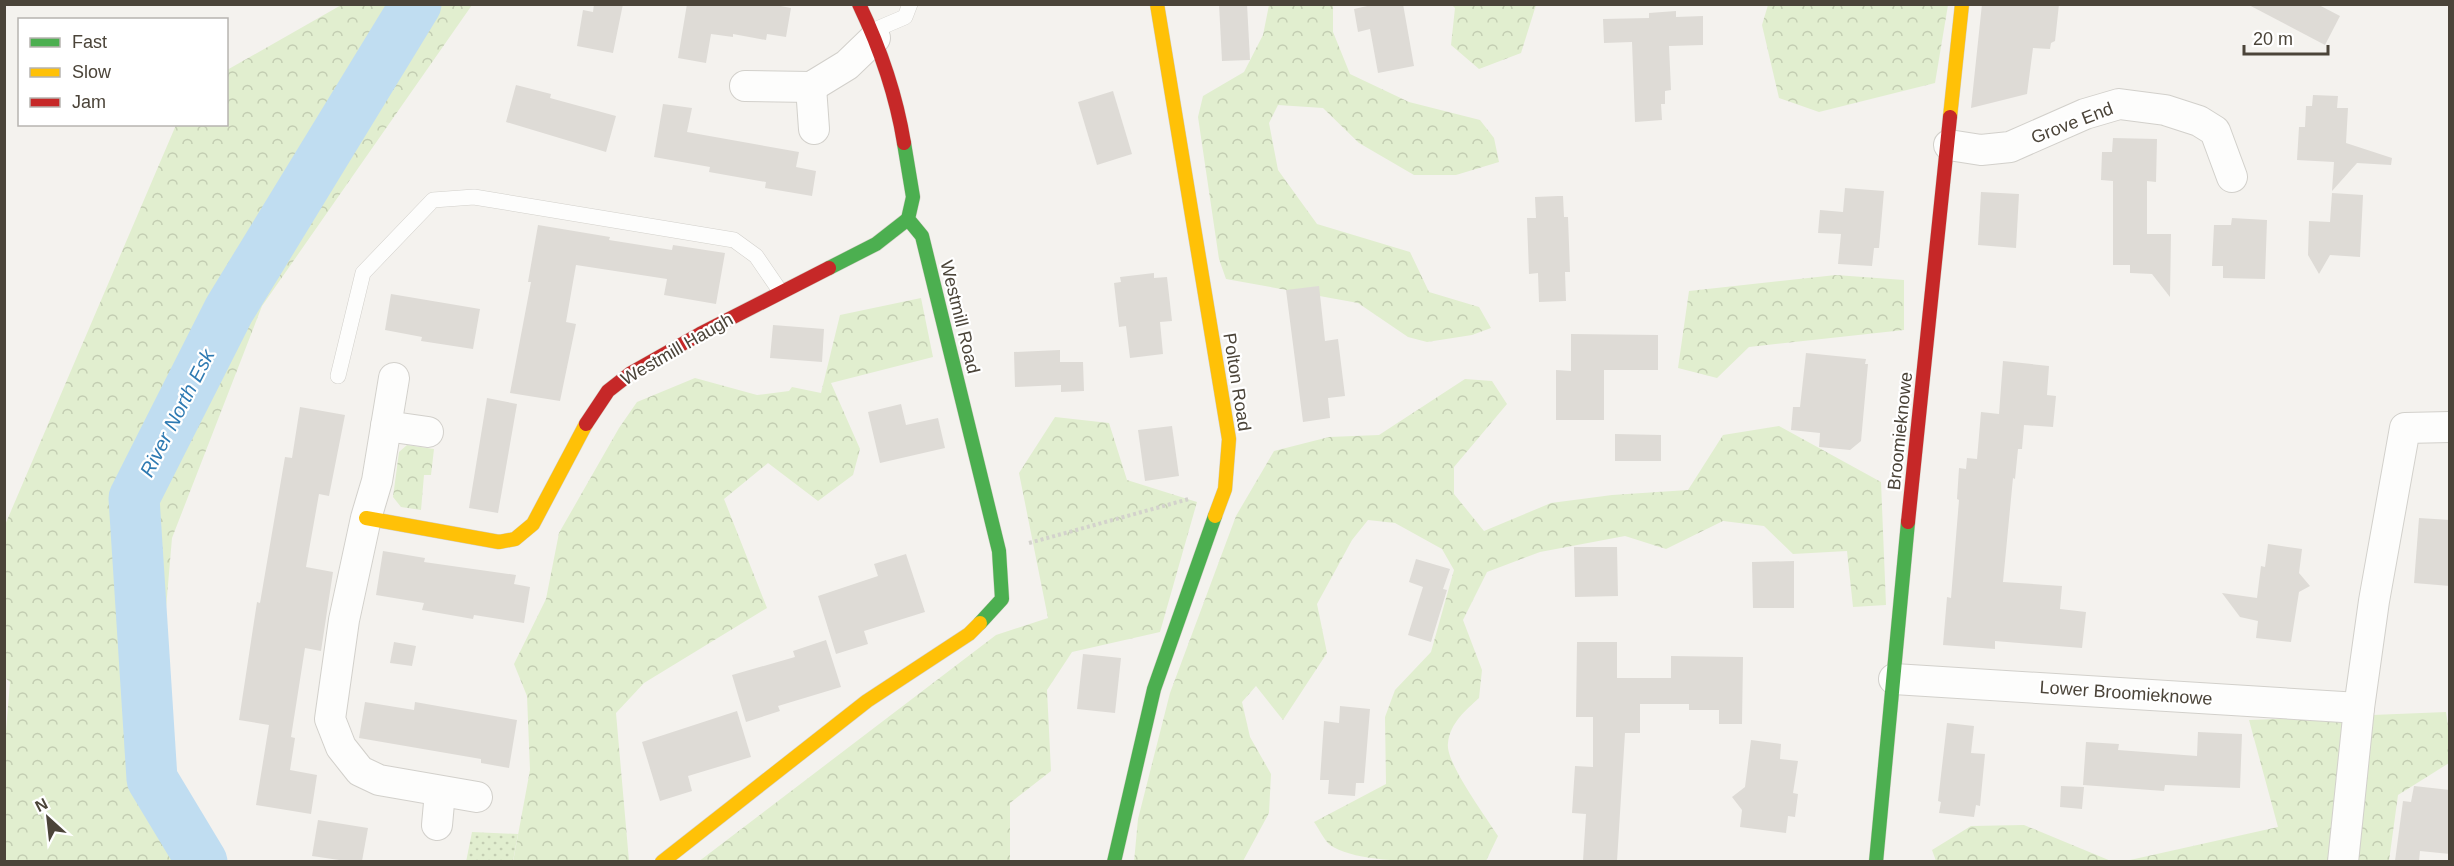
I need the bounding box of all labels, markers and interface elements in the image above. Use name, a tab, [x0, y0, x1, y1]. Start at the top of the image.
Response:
legend	[18, 18, 228, 126]
scale bar	[2244, 18, 2328, 56]
text: 20 m	[2253, 29, 2293, 49]
text: Fast	[72, 32, 107, 52]
text: Slow	[72, 62, 112, 82]
text: Jam	[72, 92, 106, 112]
street label: Grove End	[2028, 98, 2116, 148]
street label: Westmill Road	[936, 258, 984, 376]
street label: Westmill Haugh	[618, 309, 736, 389]
street label: Polton Road	[1219, 332, 1255, 432]
water label: River North Esk	[135, 345, 219, 480]
street label: Broomieknowe	[1884, 371, 1916, 491]
street label: Lower Broomieknowe	[2039, 677, 2213, 709]
north arrow	[18, 788, 78, 848]
text: N	[32, 795, 50, 815]

